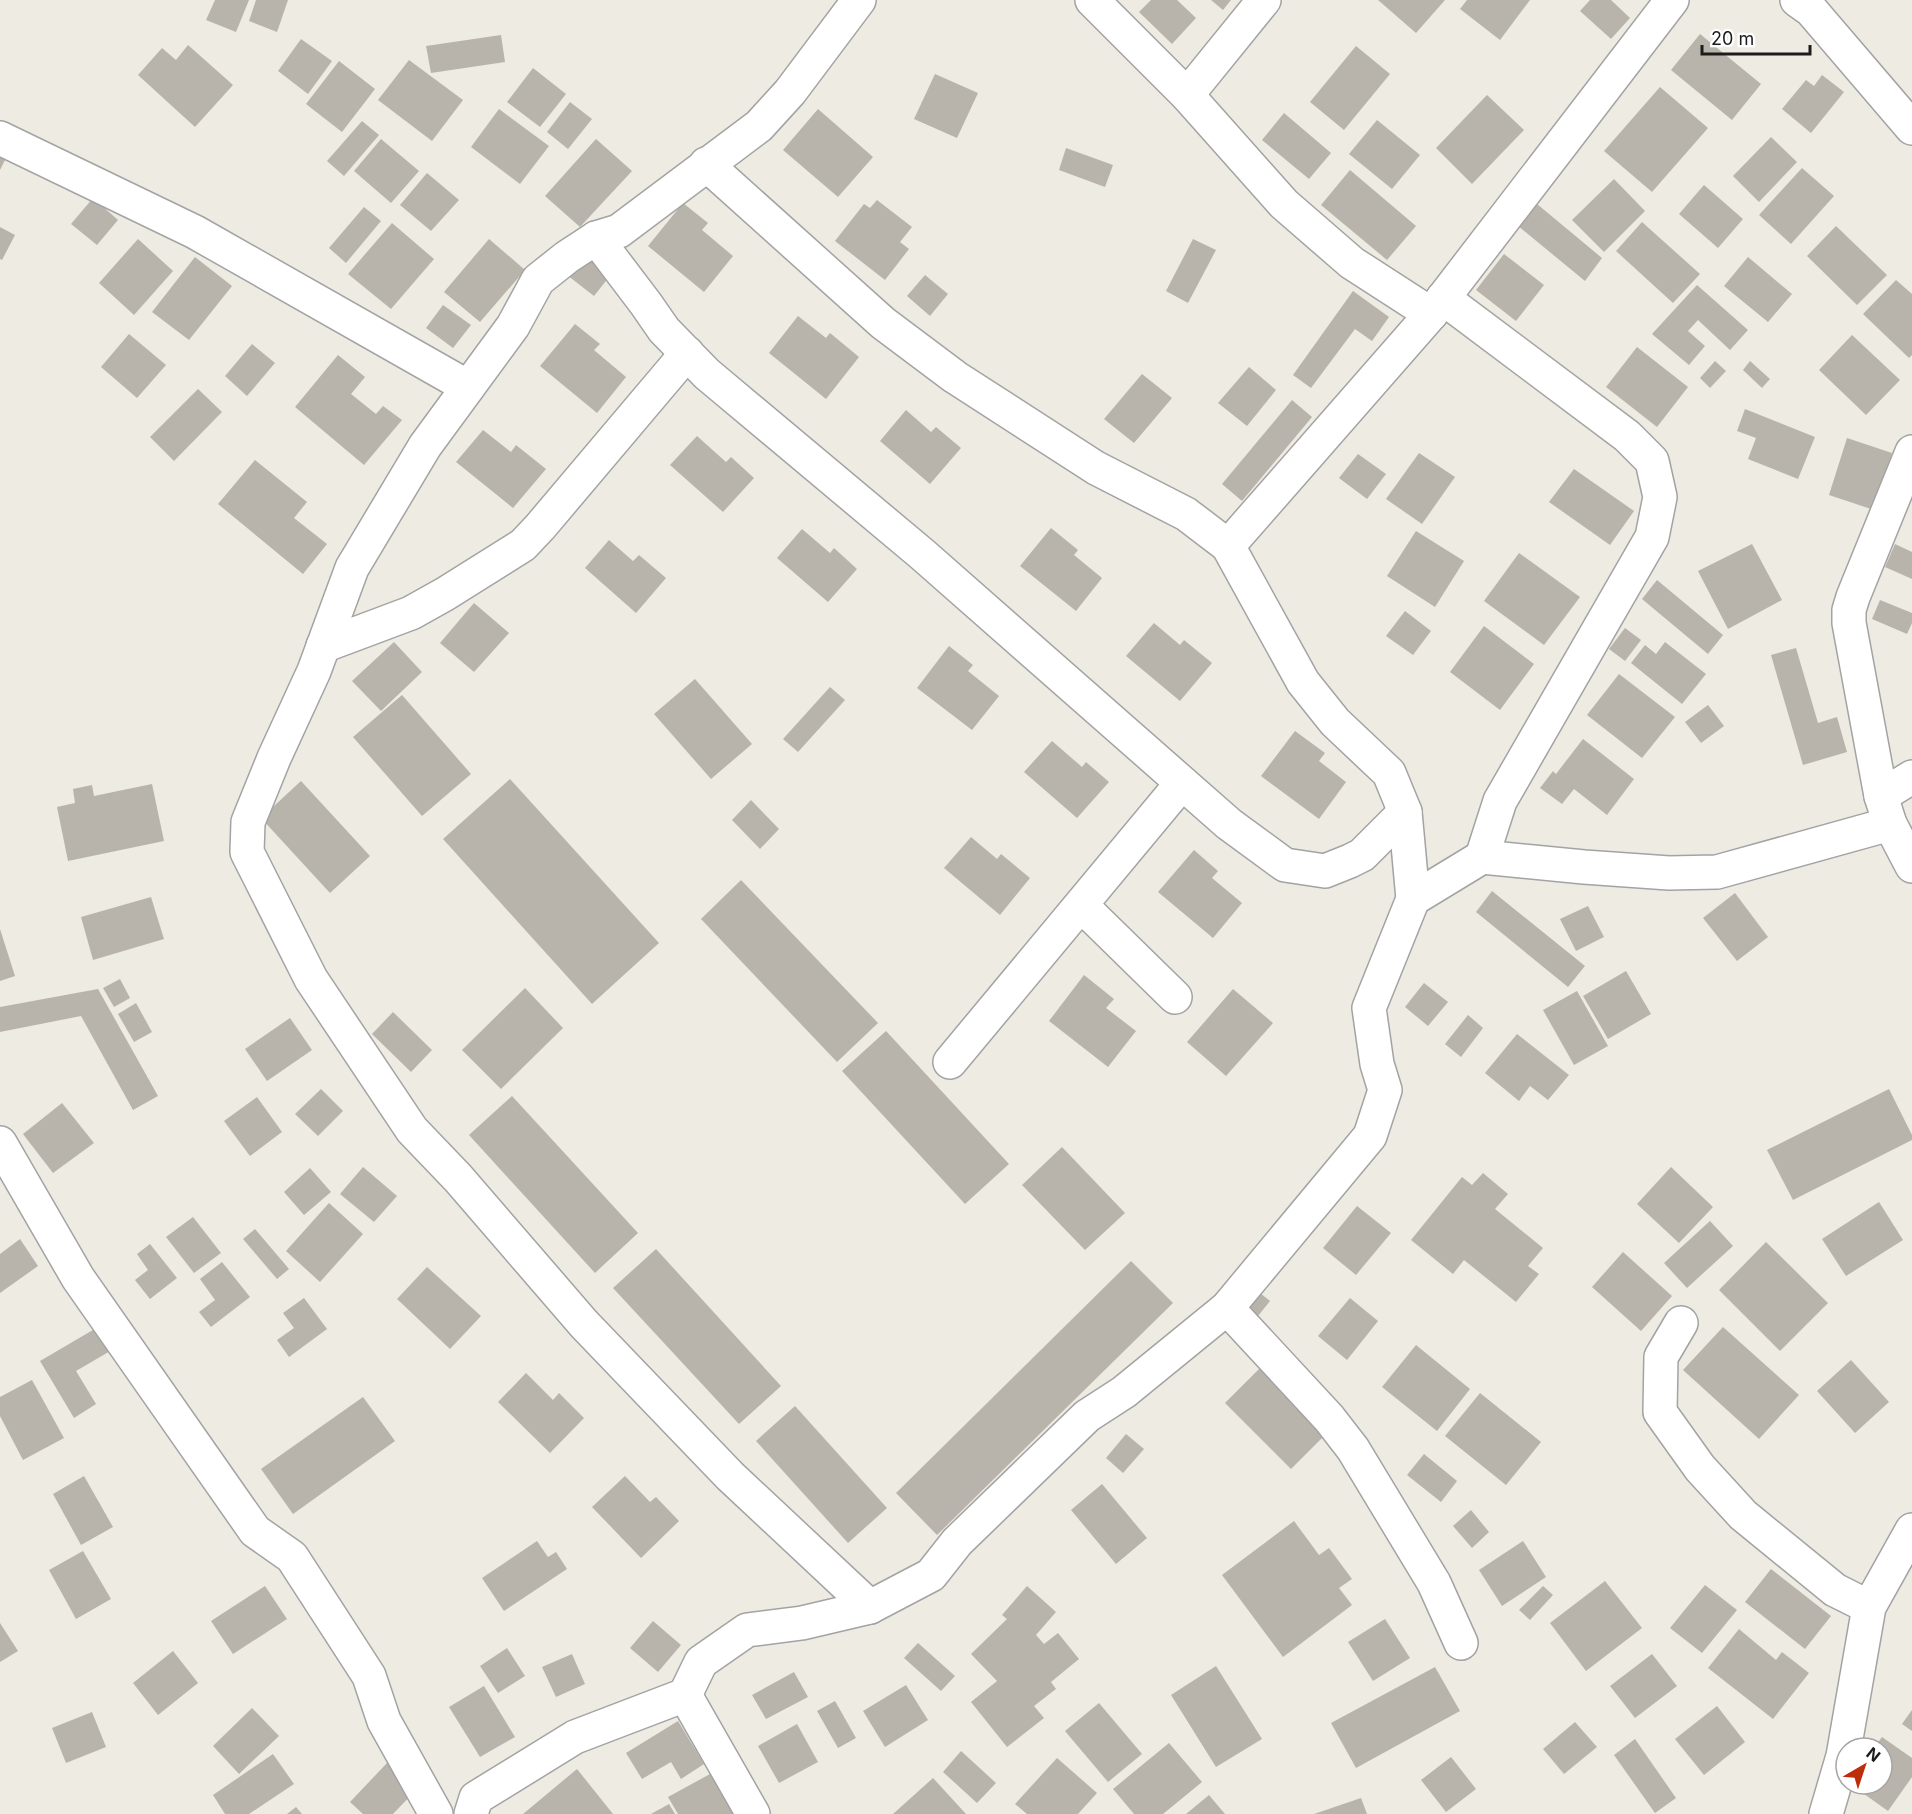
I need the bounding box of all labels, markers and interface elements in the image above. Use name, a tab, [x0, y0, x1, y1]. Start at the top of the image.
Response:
scale bar	[1702, 18, 1810, 56]
text: 20 m	[1711, 28, 1754, 49]
north arrow	[1834, 1736, 1894, 1796]
text: N	[1862, 1743, 1884, 1766]

